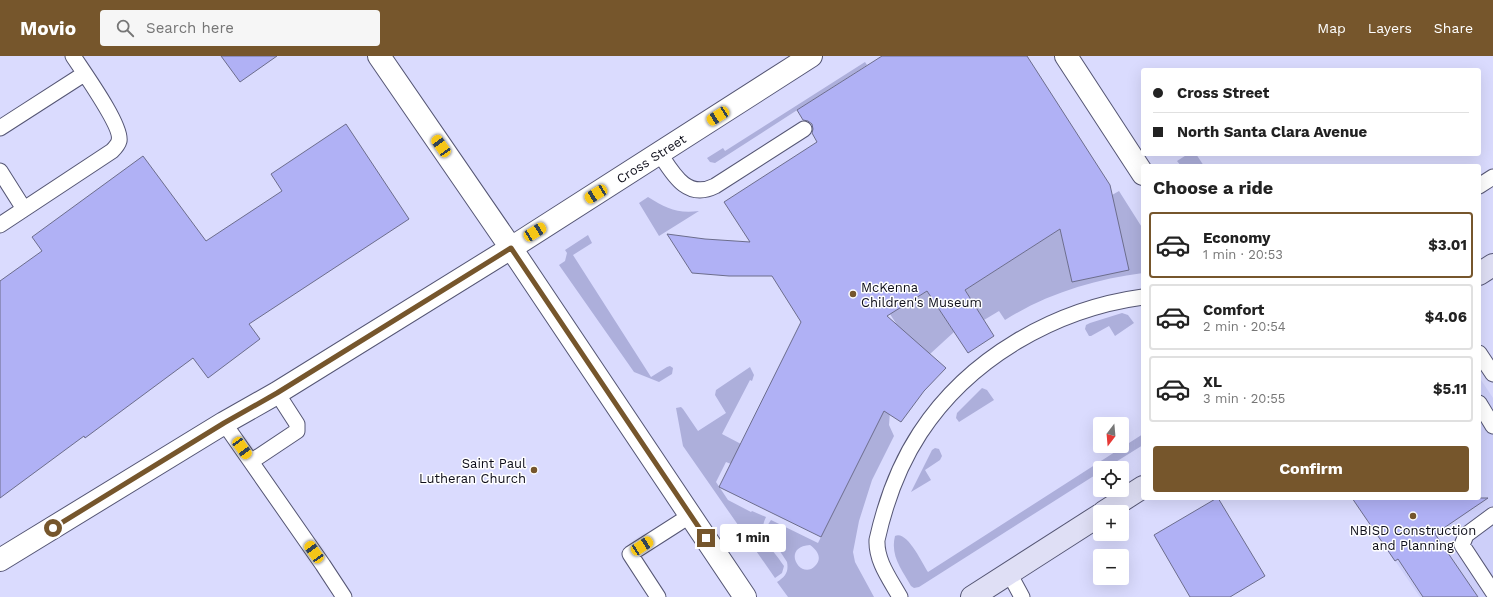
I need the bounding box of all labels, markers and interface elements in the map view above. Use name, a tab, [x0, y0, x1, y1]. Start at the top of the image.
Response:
search box	[100, 10, 380, 46]
text: Movio	[20, 17, 76, 40]
icon: search	[114, 17, 136, 39]
text: Search here	[146, 19, 234, 37]
text: Map	[1317, 20, 1346, 36]
text: Layers	[1368, 20, 1412, 36]
text: Share	[1434, 20, 1473, 36]
text: Cross Street	[1177, 84, 1269, 102]
car	[705, 104, 731, 128]
text: North Santa Clara Avenue	[1177, 123, 1367, 141]
street label: Cross Street	[614, 130, 689, 186]
car	[429, 133, 453, 159]
text: Choose a ride	[1153, 177, 1273, 198]
car	[583, 183, 609, 205]
car	[522, 221, 548, 243]
icon: car	[1155, 227, 1191, 263]
text: Economy	[1203, 229, 1270, 247]
text: $3.01	[1428, 236, 1467, 254]
text: 1 min · 20:53	[1203, 247, 1283, 262]
place label: McKenna Children's Museum	[861, 280, 982, 310]
marker: McKenna Children's Museum	[848, 289, 858, 299]
icon: car	[1155, 299, 1191, 335]
text: Comfort	[1203, 301, 1264, 319]
text: $4.06	[1425, 308, 1467, 326]
text: 2 min · 20:54	[1203, 319, 1286, 334]
icon: car	[1155, 371, 1191, 407]
text: XL	[1203, 373, 1222, 391]
text: $5.11	[1433, 380, 1467, 398]
text: 3 min · 20:55	[1203, 391, 1285, 406]
north arrow	[1093, 417, 1129, 453]
map controls	[1093, 417, 1129, 585]
car	[230, 435, 254, 461]
button: Confirm	[1153, 446, 1469, 492]
place label: Saint Paul Lutheran Church	[419, 456, 526, 486]
button: locate	[1093, 461, 1129, 497]
marker: Saint Paul Lutheran Church	[529, 465, 539, 475]
button: +	[1093, 505, 1129, 541]
marker: NBISD Construction and Planning	[1408, 511, 1418, 521]
route start	[44, 519, 62, 537]
place label: NBISD Construction and Planning	[1350, 523, 1476, 553]
callout: 1 min	[720, 524, 786, 552]
route end	[697, 529, 715, 547]
text: 1 min	[736, 530, 770, 545]
car	[629, 534, 655, 558]
car	[302, 539, 326, 565]
button: −	[1093, 549, 1129, 585]

